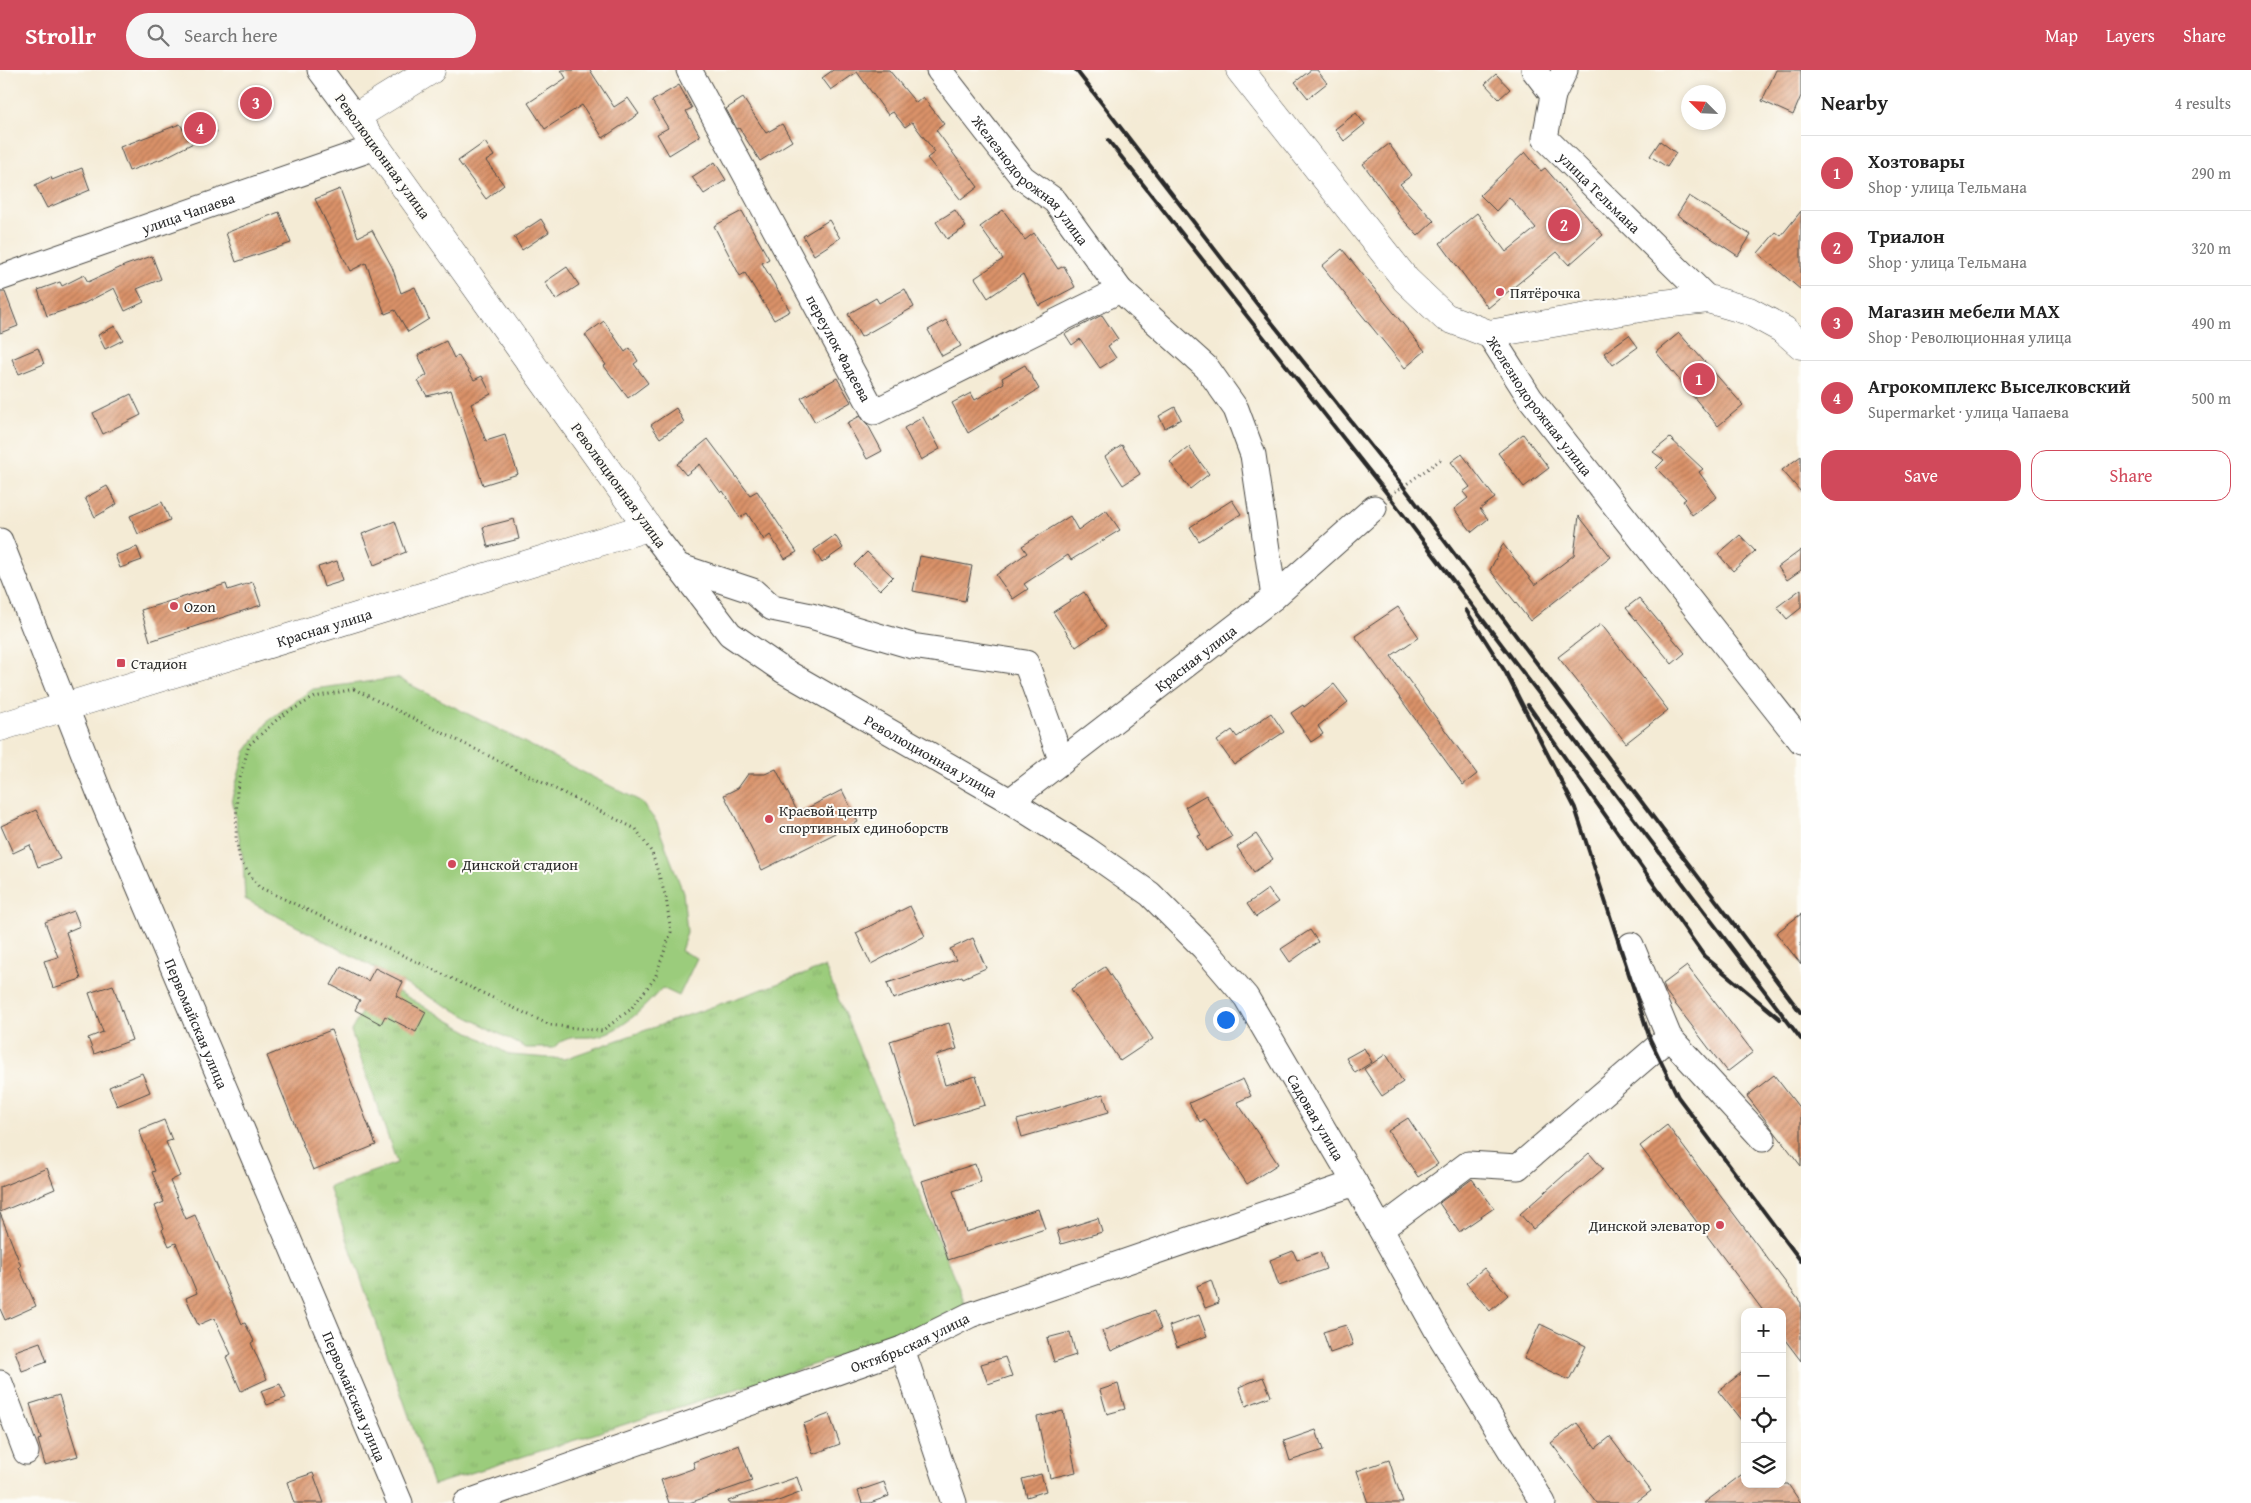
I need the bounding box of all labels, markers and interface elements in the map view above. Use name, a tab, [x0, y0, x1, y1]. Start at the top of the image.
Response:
search box	[126, 13, 476, 58]
text: Strollr	[25, 18, 96, 53]
icon: search	[144, 21, 172, 49]
text: Search here	[184, 21, 278, 49]
text: Map	[2045, 22, 2078, 49]
text: Layers	[2106, 22, 2155, 49]
text: Share	[2183, 22, 2226, 49]
pin: 3	[240, 84, 272, 122]
north arrow	[1681, 85, 1726, 130]
text: Nearby	[1821, 87, 1888, 118]
street label: Революционная улица	[330, 89, 436, 224]
text: 4 results	[2174, 91, 2231, 115]
pin: 4	[184, 109, 216, 147]
street label: Железнодорожная улица	[967, 110, 1095, 250]
street label: улица Тельмана	[1553, 146, 1646, 238]
text: Хозтовары	[1868, 147, 1965, 175]
text: 1	[1833, 161, 1841, 185]
text: 290 m	[2191, 161, 2231, 185]
text: Shop · улица Тельмана	[1868, 175, 2027, 199]
street label: улица Чапаева	[138, 186, 238, 239]
pin: 2	[1548, 206, 1580, 244]
text: Триалон	[1868, 222, 1945, 250]
text: 2	[1833, 236, 1841, 260]
text: 320 m	[2191, 236, 2231, 260]
text: Shop · улица Тельмана	[1868, 250, 2027, 274]
place label: Пятёрочка	[1510, 282, 1581, 303]
marker: Пятёрочка	[1494, 286, 1506, 298]
street label: переулок Фадеева	[802, 291, 877, 406]
text: Магазин мебели MAX	[1868, 297, 2060, 325]
text: 3	[1833, 311, 1841, 335]
text: 490 m	[2191, 311, 2231, 335]
text: Shop · Революционная улица	[1868, 325, 2072, 349]
street label: Железнодорожная улица	[1482, 331, 1598, 481]
pin: 1	[1683, 360, 1715, 398]
text: Агрокомплекс Выселковский	[1868, 372, 2131, 400]
text: 4	[1833, 386, 1841, 410]
text: 500 m	[2191, 386, 2231, 410]
text: Supermarket · улица Чапаева	[1868, 400, 2069, 424]
street label: Революционная улица	[566, 418, 672, 553]
button: Save	[1821, 450, 2021, 501]
button: Share	[2031, 450, 2231, 501]
place label: Ozon	[184, 596, 216, 617]
marker: Ozon	[168, 600, 180, 612]
street label: Красная улица	[274, 602, 375, 652]
street label: Красная улица	[1150, 619, 1241, 696]
place label: Стадион	[131, 653, 187, 674]
marker: Стадион	[115, 657, 127, 669]
street label: Революционная улица	[861, 709, 1002, 803]
place label: Краевой центр спортивных единоборств	[779, 800, 949, 838]
marker: Краевой центр спортивных единоборств	[763, 813, 775, 825]
place label: Динской стадион	[461, 854, 578, 875]
marker: Динской стадион	[446, 858, 458, 870]
street label: Первомайская улица	[160, 955, 234, 1093]
your location	[1213, 1007, 1239, 1033]
street label: Садовая улица	[1283, 1070, 1350, 1165]
place label: Динской элеватор	[1588, 1215, 1710, 1236]
marker: Динской элеватор	[1714, 1219, 1726, 1231]
street label: Октябрьская улица	[847, 1306, 973, 1377]
map controls	[1741, 1308, 1786, 1488]
button: +	[1741, 1308, 1786, 1353]
street label: Первомайская улица	[318, 1328, 392, 1465]
button: −	[1741, 1353, 1786, 1398]
button: locate	[1741, 1398, 1786, 1443]
button: layers	[1741, 1443, 1786, 1488]

